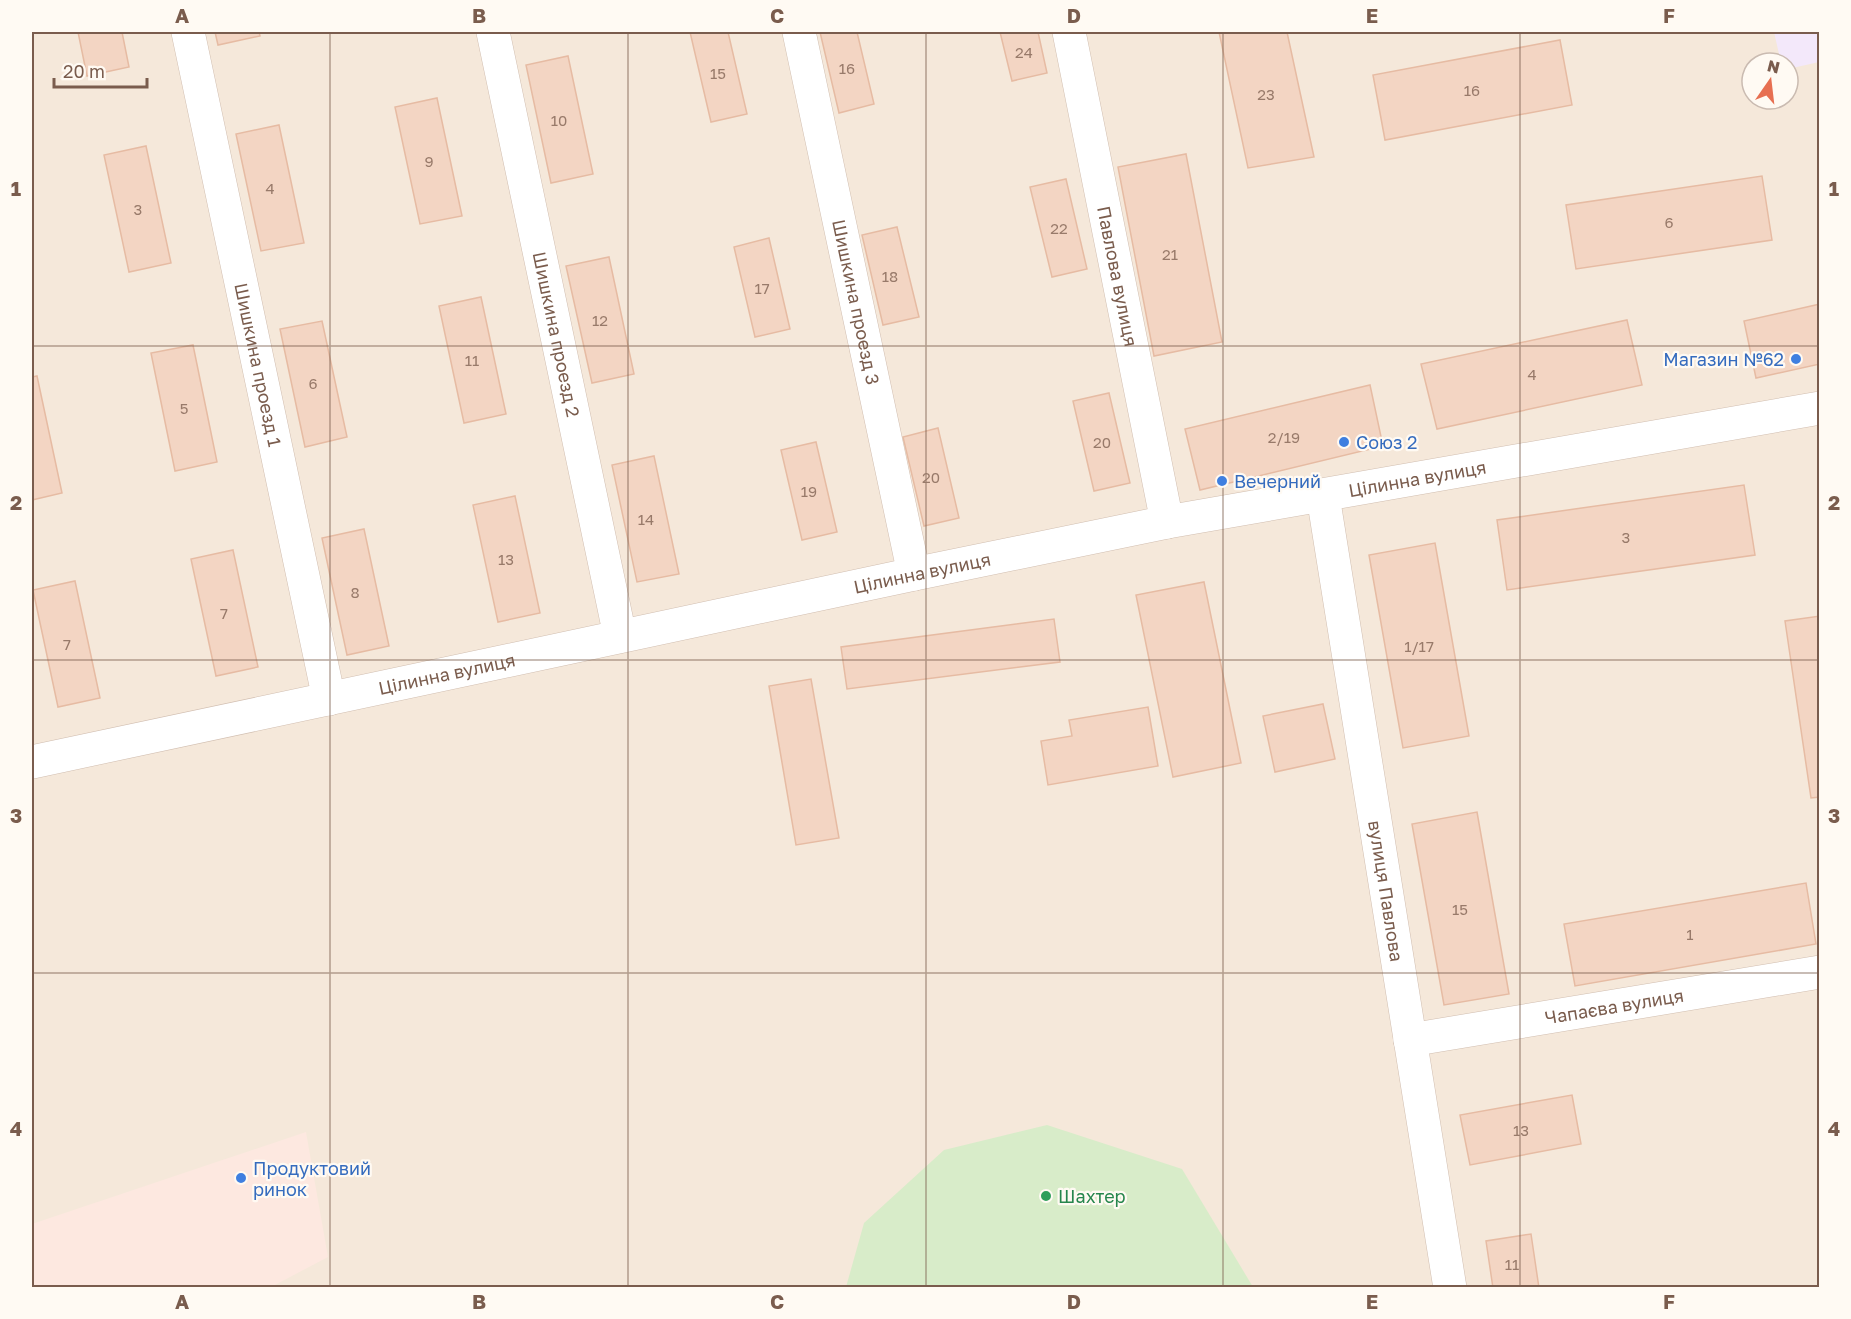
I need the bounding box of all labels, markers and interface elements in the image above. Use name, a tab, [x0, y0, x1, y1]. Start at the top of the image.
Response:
text: A	[175, 3, 189, 27]
text: B	[472, 3, 486, 27]
text: C	[770, 3, 784, 27]
text: D	[1067, 3, 1081, 27]
text: E	[1366, 3, 1378, 27]
text: F	[1663, 3, 1675, 27]
house number: 24	[1015, 43, 1033, 61]
scale bar	[54, 51, 147, 89]
north arrow	[1740, 51, 1800, 111]
text: N	[1765, 55, 1782, 78]
house number: 16	[839, 59, 855, 77]
text: 20 m	[63, 60, 105, 82]
house number: 15	[710, 64, 726, 82]
house number: 16	[1464, 81, 1480, 99]
house number: 23	[1257, 85, 1275, 103]
house number: 10	[551, 111, 567, 129]
house number: 9	[424, 152, 434, 170]
text: 1	[11, 176, 21, 200]
text: 1	[1829, 176, 1839, 200]
house number: 4	[265, 179, 275, 197]
house number: 3	[134, 200, 142, 218]
street label: Павлова вулиця	[1093, 204, 1143, 348]
house number: 6	[1664, 213, 1674, 231]
street label: Шишкина проезд 3	[828, 217, 885, 387]
house number: 22	[1050, 219, 1068, 237]
house number: 21	[1162, 245, 1178, 263]
street label: Шишкина проезд 2	[528, 250, 585, 419]
house number: 18	[882, 267, 898, 285]
house number: 17	[754, 279, 770, 297]
street label: Шишкина проезд 1	[230, 281, 286, 449]
house number: 12	[592, 311, 608, 329]
place label: Магазин №62	[1663, 348, 1784, 370]
house number: 11	[465, 351, 479, 369]
marker: Магазин №62	[1789, 352, 1803, 366]
house number: 4	[1527, 365, 1537, 383]
house number: 6	[308, 374, 318, 392]
house number: 5	[180, 399, 188, 417]
house number: 2/19	[1268, 428, 1300, 446]
place label: Союз 2	[1356, 431, 1417, 453]
house number: 20	[1093, 433, 1111, 451]
marker: Союз 2	[1337, 435, 1351, 449]
street label: Цілинна вулиця	[1347, 456, 1488, 501]
house number: 20	[922, 468, 940, 486]
place label: Вечерний	[1234, 470, 1321, 492]
marker: Вечерний	[1215, 474, 1229, 488]
house number: 19	[801, 482, 817, 500]
text: 2	[10, 490, 22, 514]
text: 2	[1828, 490, 1840, 514]
house number: 14	[638, 510, 654, 528]
house number: 3	[1622, 528, 1630, 546]
street label: Цілинна вулиця	[852, 548, 993, 598]
house number: 13	[498, 550, 514, 568]
house number: 8	[350, 583, 360, 601]
house number: 7	[220, 604, 228, 622]
house number: 7	[63, 635, 71, 653]
house number: 1/17	[1404, 637, 1434, 655]
street label: Цілинна вулиця	[376, 648, 517, 699]
text: 3	[10, 803, 22, 827]
text: 3	[1828, 803, 1840, 827]
street label: вулиця Павлова	[1364, 819, 1408, 963]
house number: 15	[1452, 900, 1468, 918]
house number: 1	[1686, 925, 1694, 943]
street label: Чапаєва вулиця	[1543, 984, 1685, 1028]
text: 4	[10, 1116, 22, 1140]
text: 4	[1828, 1116, 1840, 1140]
house number: 13	[1513, 1121, 1529, 1139]
place label: Продуктовий ринок	[253, 1157, 371, 1200]
marker: Продуктовий ринок	[234, 1171, 248, 1185]
place label: Шахтер	[1058, 1185, 1126, 1207]
marker: Шахтер	[1039, 1189, 1053, 1203]
house number: 11	[1505, 1255, 1519, 1273]
text: A	[175, 1289, 189, 1313]
text: B	[472, 1289, 486, 1313]
text: C	[770, 1289, 784, 1313]
text: D	[1067, 1289, 1081, 1313]
text: E	[1366, 1289, 1378, 1313]
text: F	[1663, 1289, 1675, 1313]

